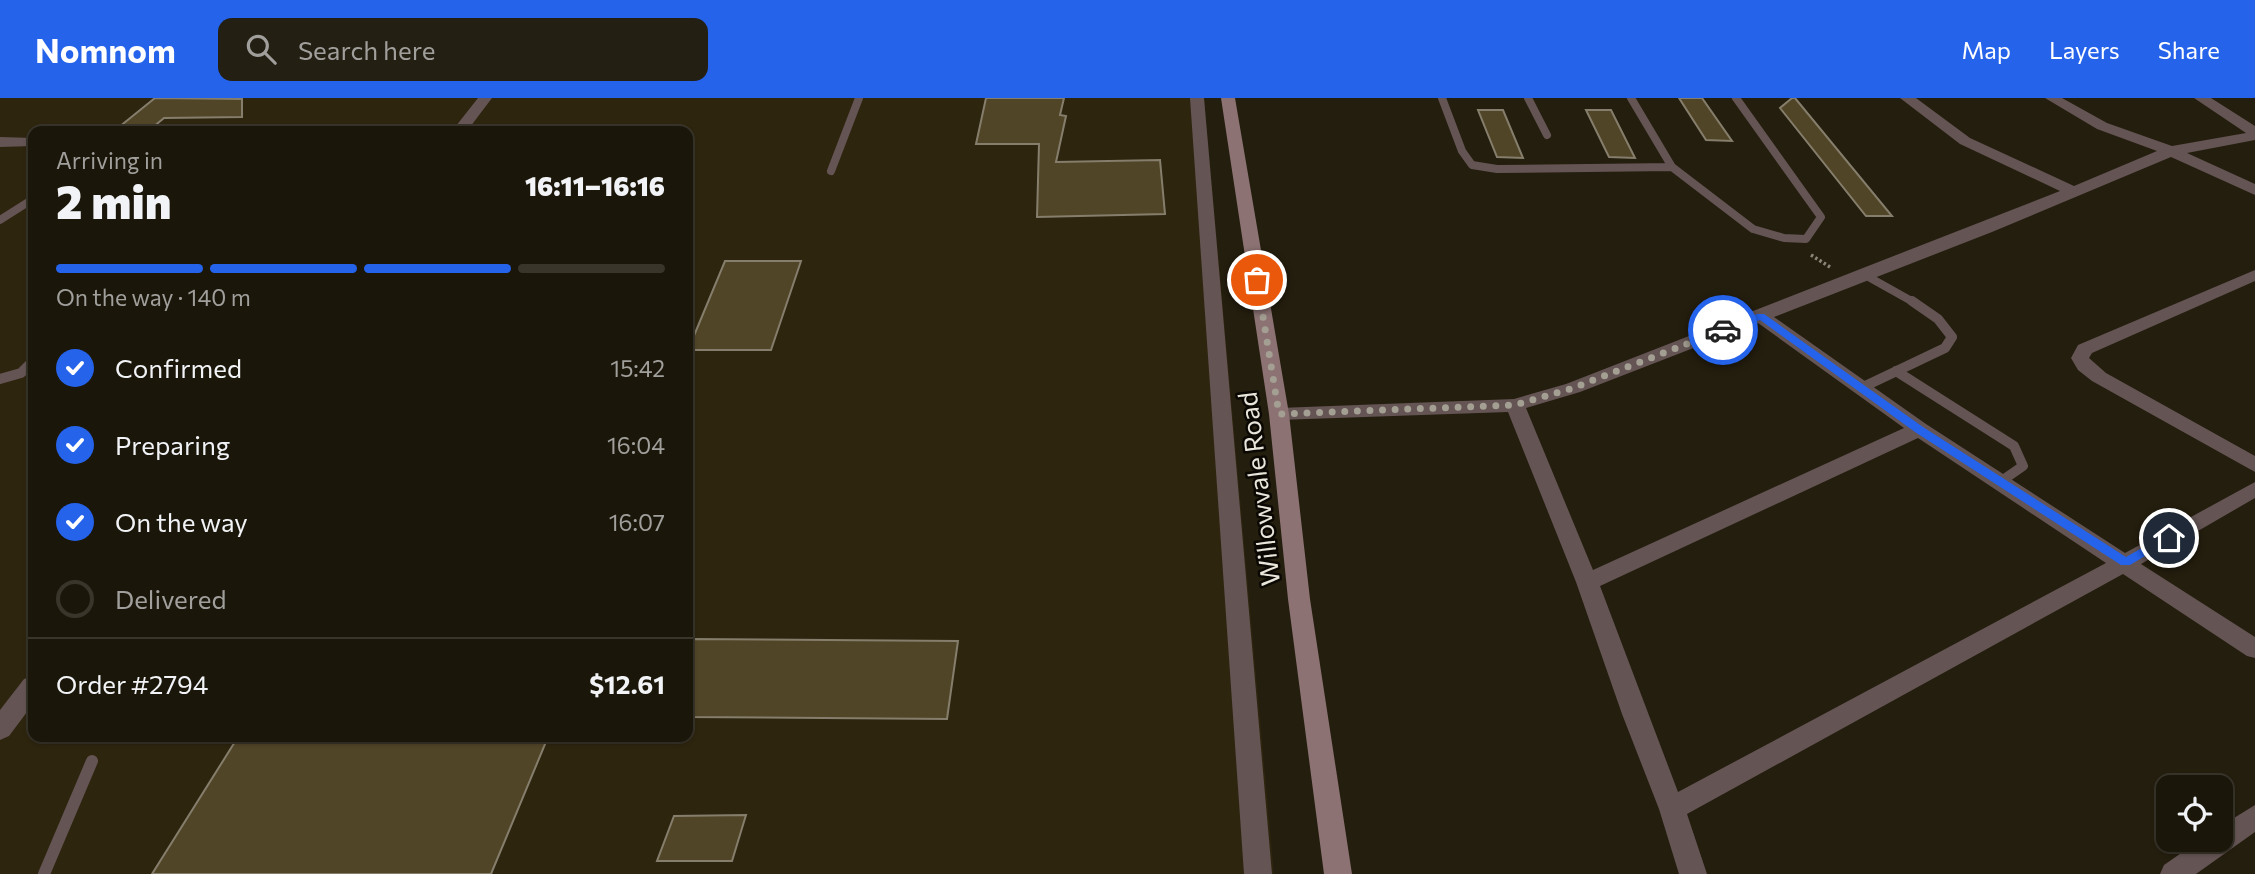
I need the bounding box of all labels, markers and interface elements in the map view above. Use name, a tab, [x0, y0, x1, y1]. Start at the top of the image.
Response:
search box	[218, 18, 708, 81]
text: Nomnom	[35, 29, 176, 70]
icon: search	[242, 30, 280, 68]
text: Search here	[298, 34, 435, 65]
text: Map	[1962, 35, 2011, 64]
text: Layers	[2049, 35, 2120, 64]
text: Share	[2158, 35, 2220, 64]
text: Arriving in	[56, 146, 163, 174]
text: 16:11–16:16	[525, 170, 665, 201]
text: 2 min	[56, 172, 172, 228]
pin	[1227, 250, 1287, 310]
icon: bag	[1238, 261, 1276, 299]
text: On the way · 140 m	[56, 283, 251, 311]
courier	[1688, 295, 1758, 365]
icon: car	[1704, 311, 1742, 349]
icon: check	[56, 349, 94, 387]
text: Confirmed	[115, 352, 242, 383]
text: 15:42	[610, 354, 665, 382]
street label: Willowvale Road	[1231, 390, 1285, 588]
icon: check	[56, 426, 94, 464]
text: Preparing	[115, 429, 230, 460]
text: 16:04	[607, 431, 665, 459]
icon: check	[56, 503, 94, 541]
text: On the way	[115, 506, 248, 537]
text: 16:07	[609, 508, 665, 536]
pin	[2139, 508, 2199, 568]
icon: home	[2150, 519, 2188, 557]
text: Delivered	[115, 583, 226, 614]
text: Order #2794	[56, 668, 208, 699]
text: $12.61	[589, 668, 665, 699]
map controls	[2156, 775, 2233, 852]
button: locate	[2156, 775, 2233, 852]

